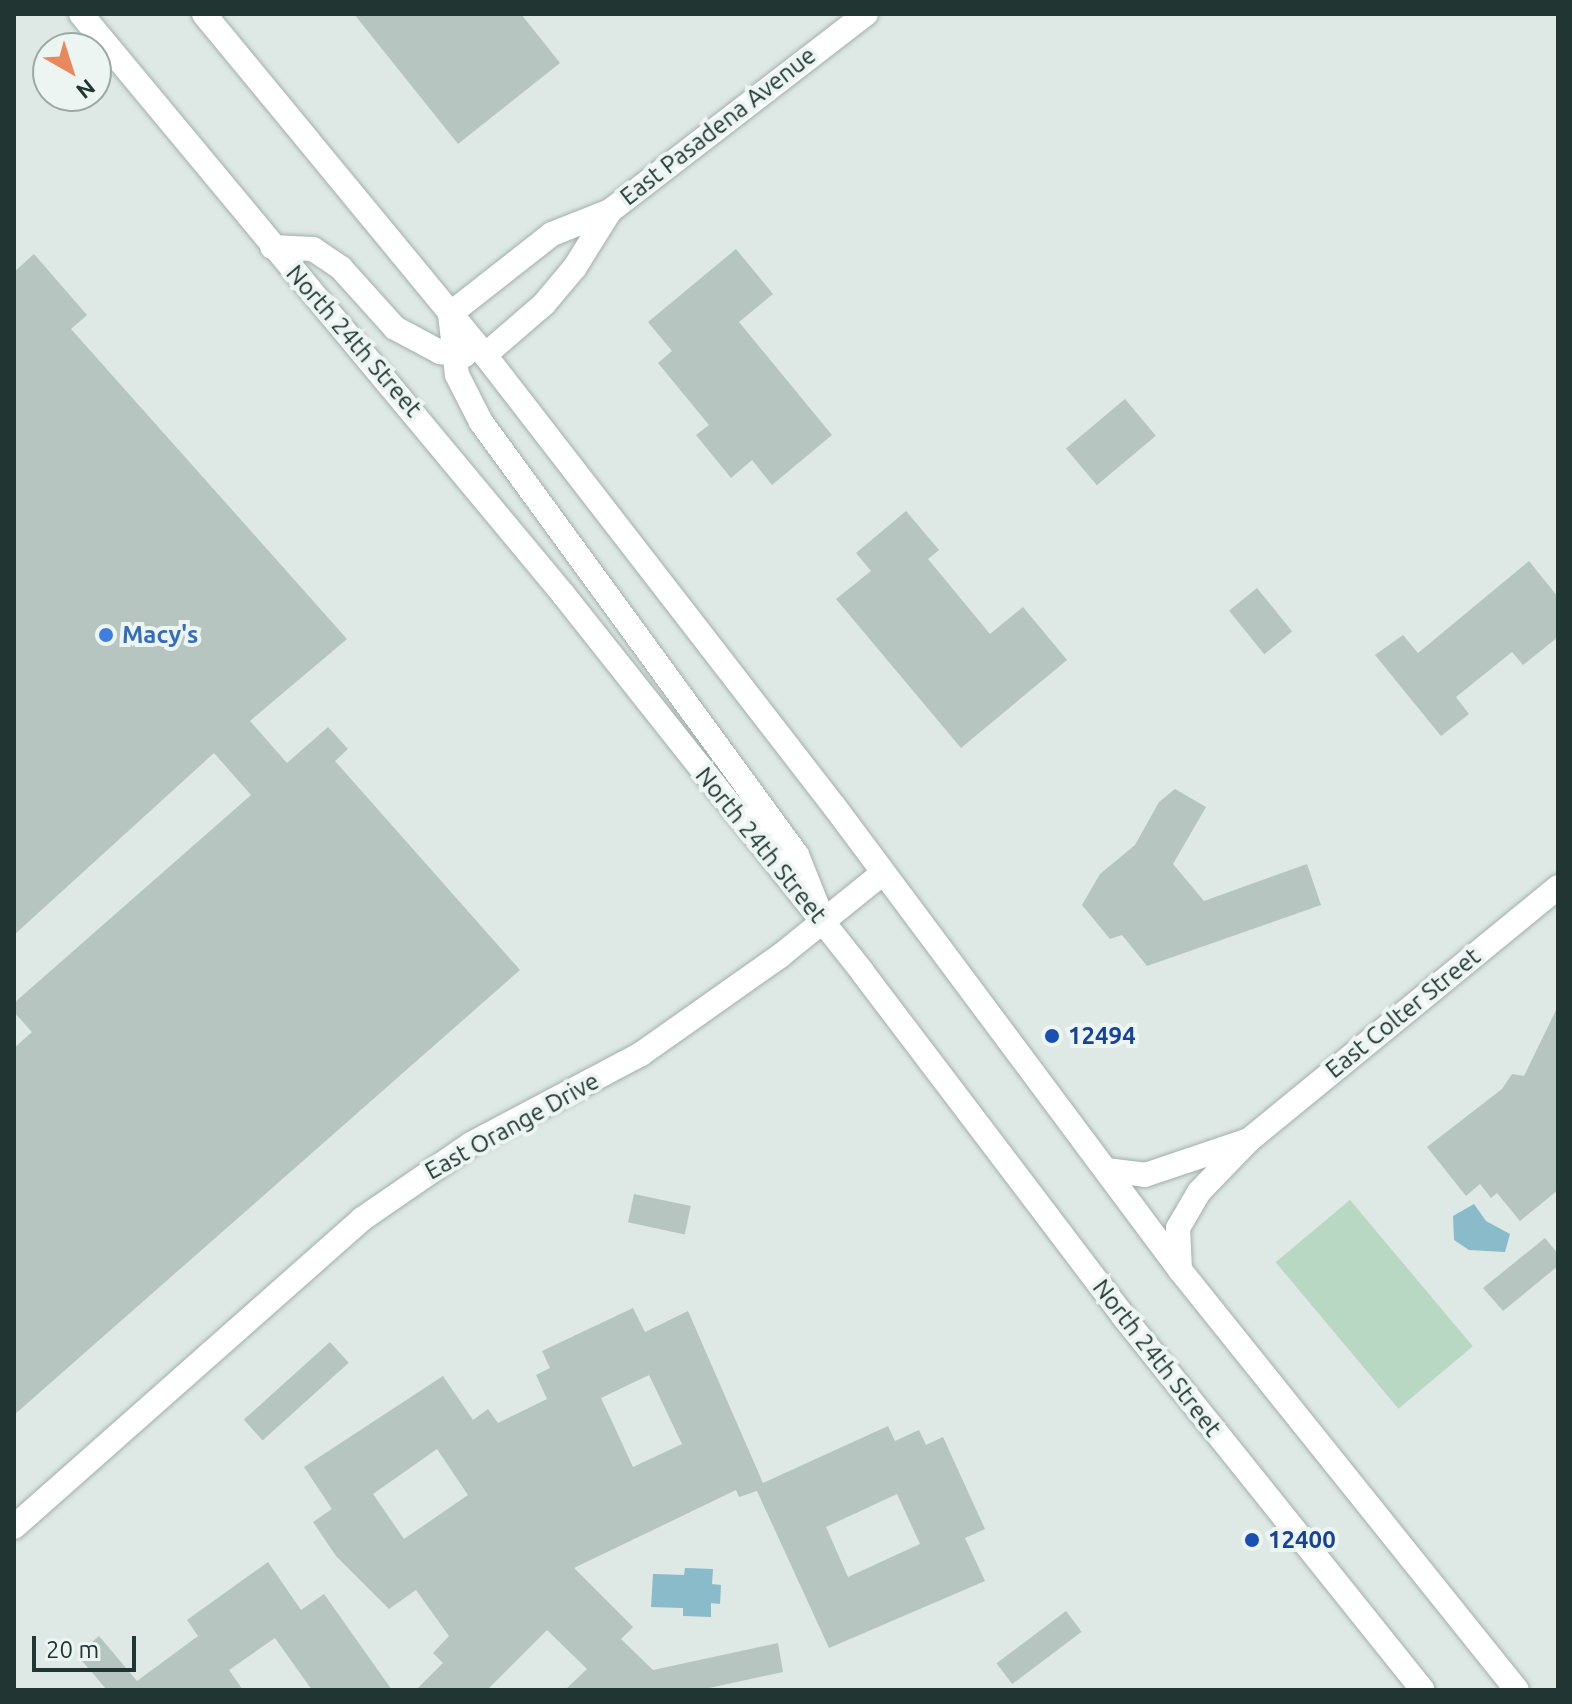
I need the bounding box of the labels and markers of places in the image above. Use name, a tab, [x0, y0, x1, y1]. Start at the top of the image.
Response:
place label: Macy's	[122, 621, 198, 649]
marker: Macy's	[97, 626, 115, 644]
place label: 12494	[1068, 1022, 1136, 1050]
marker: 12494	[1043, 1027, 1061, 1045]
place label: 12400	[1268, 1526, 1336, 1554]
marker: 12400	[1243, 1531, 1261, 1549]

